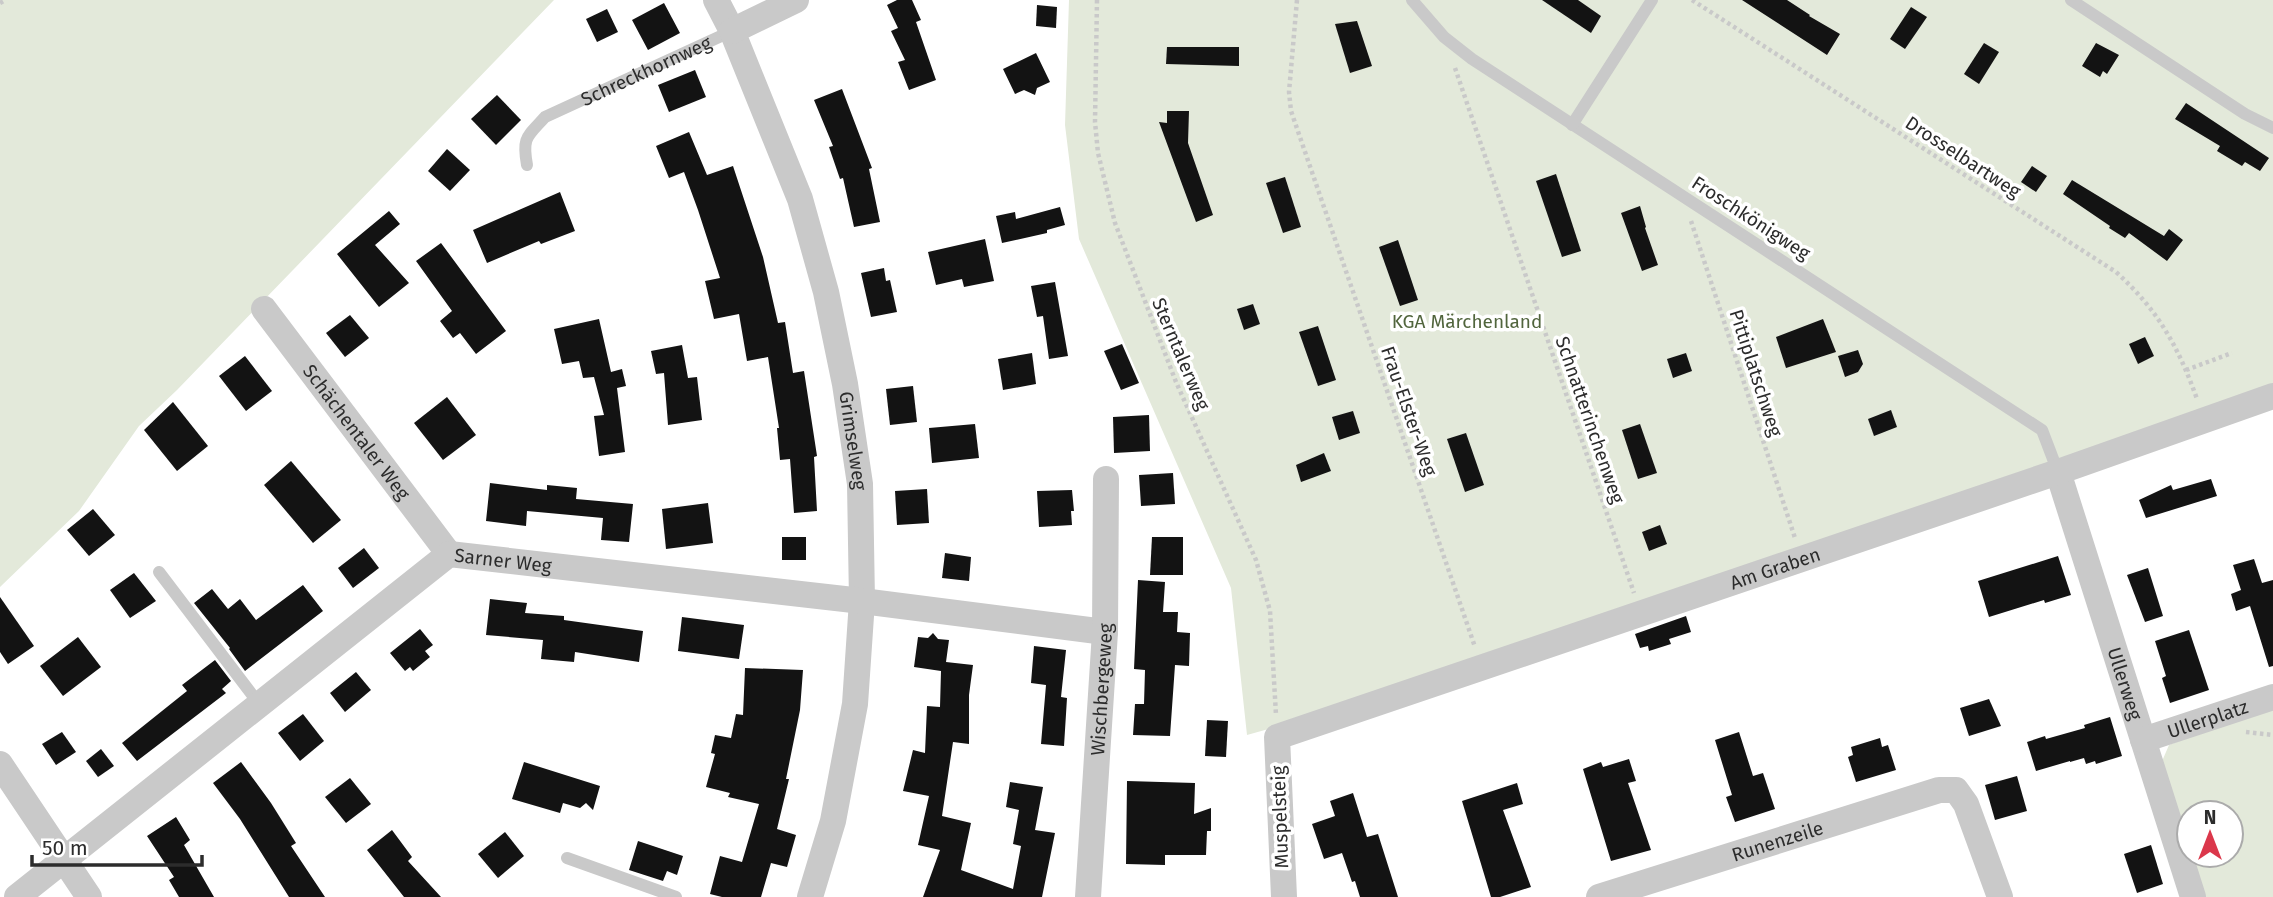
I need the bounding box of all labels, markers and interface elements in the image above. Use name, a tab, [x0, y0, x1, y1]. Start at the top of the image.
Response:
street label: Schreckhornweg	[577, 31, 715, 111]
street label: Drosselbartweg	[1901, 111, 2025, 203]
street label: Froschkönigweg	[1687, 171, 1815, 265]
street label: Sterntalerweg	[1147, 294, 1215, 414]
street label: Pittiplatschweg	[1725, 306, 1787, 440]
park label: KGA Märchenland	[1392, 310, 1542, 333]
street label: Schnatterinchenweg	[1551, 333, 1629, 507]
street label: Frau-Elster-Weg	[1376, 343, 1442, 479]
street label: Schächentaler Weg	[298, 360, 415, 504]
street label: Grimselweg	[835, 390, 872, 490]
street label: Am Graben	[1727, 542, 1823, 594]
street label: Sarner Weg	[453, 543, 553, 577]
street label: Wischbergeweg	[1086, 623, 1117, 756]
street label: Ullerweg	[2103, 644, 2148, 723]
street label: Ullerplatz	[2164, 695, 2251, 743]
street label: Muspelsteig	[1267, 765, 1293, 869]
north arrow	[2175, 799, 2245, 869]
text: N	[2204, 806, 2216, 829]
street label: Runenzeile	[1729, 816, 1826, 866]
scale bar	[32, 824, 201, 868]
text: 50 m	[42, 835, 88, 861]

